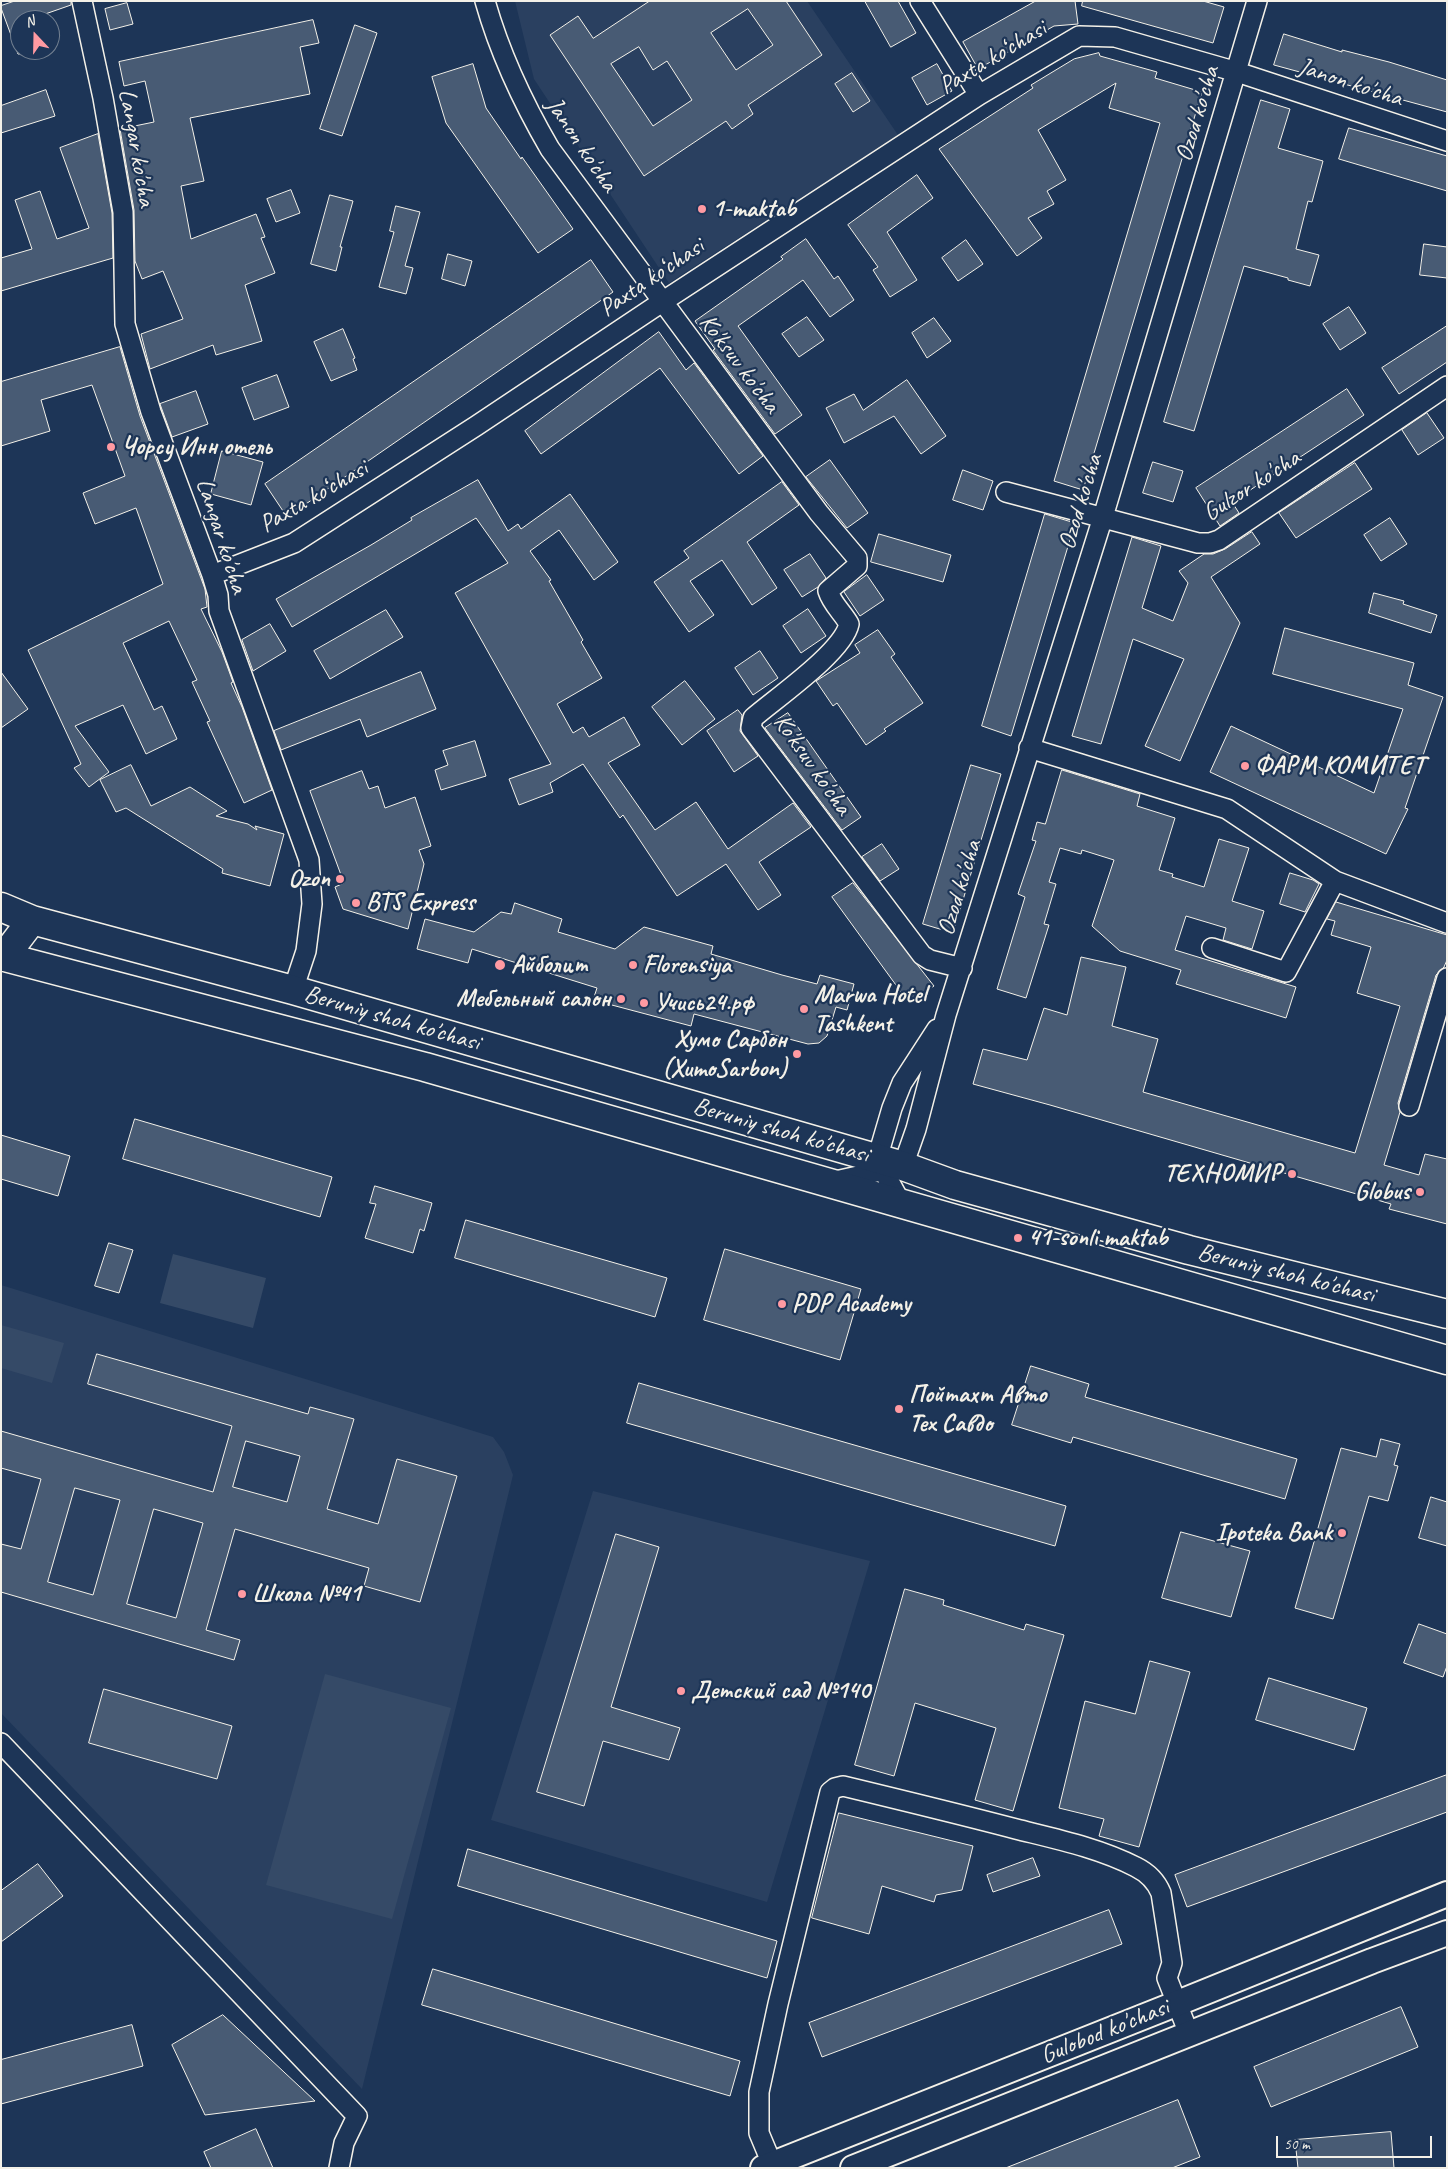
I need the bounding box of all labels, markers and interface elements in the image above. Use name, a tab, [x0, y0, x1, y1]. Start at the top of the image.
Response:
north arrow	[10, 10, 60, 60]
text: N	[23, 12, 37, 31]
street label: Paxta ko‘chasi	[934, 14, 1052, 102]
street label: Janon ko'cha	[1294, 52, 1406, 114]
street label: Ozod ko'cha	[1169, 63, 1227, 165]
street label: Langar ko'cha	[111, 87, 161, 209]
street label: Janon ko'cha	[538, 92, 624, 198]
place label: 1-maktab	[712, 194, 796, 224]
marker: 1-maktab	[696, 203, 708, 215]
street label: Paxta ko‘chasi	[594, 232, 710, 324]
street label: Ko'ksuv ko'cha	[692, 308, 786, 420]
place label: Чорсу Инн отель	[121, 432, 272, 462]
marker: Чорсу Инн отель	[105, 441, 117, 453]
street label: Gulzor ko'cha	[1198, 443, 1306, 529]
street label: Ozod ko'cha	[1052, 451, 1110, 553]
street label: Paxta ko‘chasi	[255, 454, 373, 540]
street label: Langar ko'cha	[188, 475, 254, 597]
street label: Ko'ksuv ko'cha	[766, 709, 858, 821]
place label: ФАРМ КОМИТЕТ	[1255, 751, 1424, 781]
marker: ФАРМ КОМИТЕТ	[1239, 760, 1251, 772]
street label: Ozod ko'cha	[931, 837, 989, 939]
place label: Ozon	[288, 864, 330, 894]
marker: Ozon	[334, 873, 346, 885]
place label: BTS Express	[366, 888, 475, 918]
marker: BTS Express	[350, 897, 362, 909]
place label: Айболит	[511, 950, 588, 980]
place label: Florensiya	[643, 950, 731, 980]
marker: Айболит	[493, 958, 507, 972]
marker: Florensiya	[627, 959, 639, 971]
street label: Beruniy shoh ko'chasi	[301, 980, 483, 1058]
place label: Marwa Hotel Tashkent	[814, 980, 926, 1039]
place label: Мебельный салон	[456, 984, 611, 1014]
place label: Учись24.рф	[654, 988, 754, 1018]
marker: Мебельный салон	[615, 993, 627, 1005]
marker: Учись24.рф	[638, 997, 650, 1009]
marker: Marwa Hotel Tashkent	[798, 1003, 810, 1015]
place label: Хумо Сарбон (XumoSarbon)	[662, 1025, 787, 1084]
marker: Хумо Сарбон (XumoSarbon)	[791, 1048, 803, 1060]
street label: Beruniy shoh ko'chasi	[690, 1092, 872, 1170]
place label: ТЕХНОМИР	[1164, 1159, 1282, 1189]
marker: ТЕХНОМИР	[1286, 1168, 1298, 1180]
place label: Globus	[1355, 1177, 1410, 1207]
marker: Globus	[1414, 1186, 1426, 1198]
place label: 41-sonli maktab	[1028, 1223, 1168, 1253]
marker: 41-sonli maktab	[1012, 1232, 1024, 1244]
street label: Beruniy shoh ko'chasi	[1194, 1237, 1378, 1311]
place label: PDP Academy	[792, 1289, 910, 1319]
marker: PDP Academy	[776, 1298, 788, 1310]
place label: Пойтахт Авто Тех Савдо	[909, 1380, 1046, 1439]
marker: Пойтахт Авто Тех Савдо	[893, 1403, 905, 1415]
place label: Ipoteka Bank	[1215, 1518, 1332, 1548]
marker: Ipoteka Bank	[1336, 1527, 1348, 1539]
place label: Школа №41	[252, 1579, 361, 1609]
marker: Школа №41	[236, 1588, 248, 1600]
place label: Детский сад №140	[691, 1676, 870, 1706]
marker: Детский сад №140	[675, 1685, 687, 1697]
street label: Gulobod ko'chasi	[1036, 1993, 1174, 2071]
scale bar	[1278, 2126, 1434, 2158]
text: 50 m	[1284, 2135, 1310, 2154]

